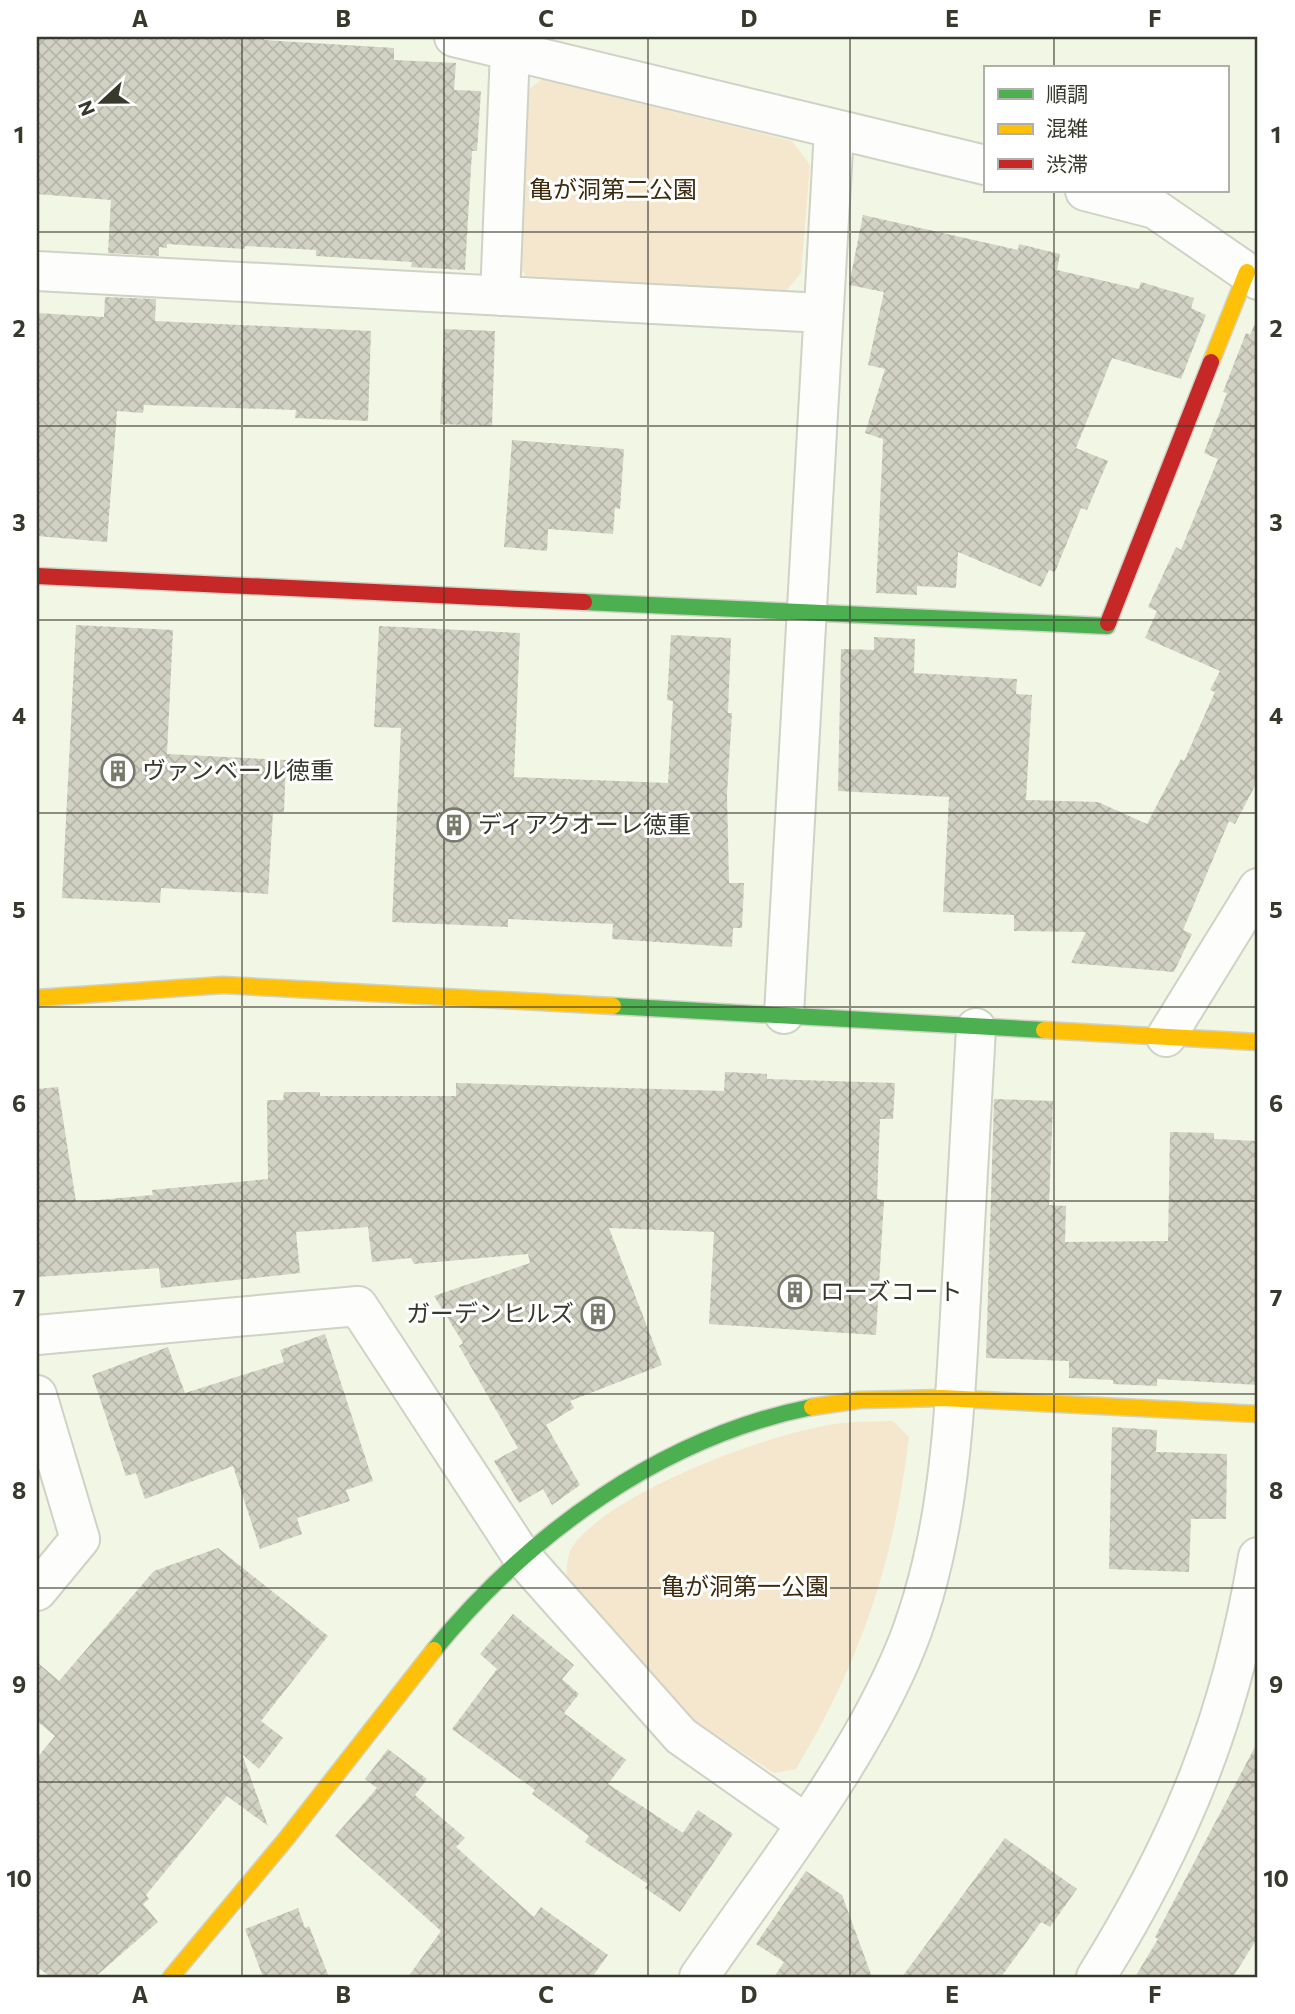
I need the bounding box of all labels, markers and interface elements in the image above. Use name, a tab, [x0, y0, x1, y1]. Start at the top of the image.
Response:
text: A	[132, 4, 149, 32]
text: B	[335, 4, 351, 32]
text: C	[538, 4, 554, 32]
text: D	[741, 4, 758, 32]
text: E	[945, 4, 959, 32]
text: F	[1148, 4, 1162, 32]
north arrow	[66, 66, 136, 136]
legend	[984, 66, 1228, 192]
text: 順調	[1046, 81, 1088, 106]
text: N	[72, 98, 99, 119]
text: 混雑	[1046, 115, 1088, 140]
text: 1	[14, 120, 24, 148]
text: 1	[1271, 120, 1281, 148]
text: 渋滞	[1046, 151, 1088, 176]
park label: 亀が洞第二公園	[529, 174, 697, 203]
text: 2	[12, 314, 26, 342]
text: 2	[1269, 314, 1283, 342]
text: 3	[12, 508, 26, 536]
text: 3	[1269, 508, 1283, 536]
text: 4	[12, 701, 26, 729]
text: 4	[1269, 701, 1283, 729]
building icon: ヴァンベール徳重	[99, 752, 137, 790]
place label: ヴァンベール徳重	[142, 755, 334, 784]
building icon: ディアクオーレ徳重	[435, 806, 473, 844]
place label: ディアクオーレ徳重	[478, 809, 691, 838]
text: 5	[12, 895, 26, 923]
text: 5	[1269, 895, 1283, 923]
text: 6	[12, 1089, 26, 1117]
text: 6	[1269, 1089, 1283, 1117]
building icon: ローズコート	[776, 1273, 814, 1311]
place label: ローズコート	[820, 1276, 963, 1305]
text: 7	[13, 1283, 25, 1311]
text: 7	[1270, 1283, 1282, 1311]
building icon: ガーデンヒルズ	[579, 1295, 617, 1333]
place label: ガーデンヒルズ	[406, 1298, 574, 1327]
text: 8	[12, 1476, 26, 1504]
text: 8	[1269, 1476, 1283, 1504]
park label: 亀が洞第一公園	[661, 1571, 829, 1600]
text: 9	[12, 1670, 26, 1698]
text: 9	[1269, 1670, 1283, 1698]
text: 10	[6, 1864, 32, 1892]
text: 10	[1263, 1864, 1289, 1892]
text: A	[132, 1980, 149, 2008]
text: B	[335, 1980, 351, 2008]
text: C	[538, 1980, 554, 2008]
text: D	[741, 1980, 758, 2008]
text: E	[945, 1980, 959, 2008]
text: F	[1148, 1980, 1162, 2008]

